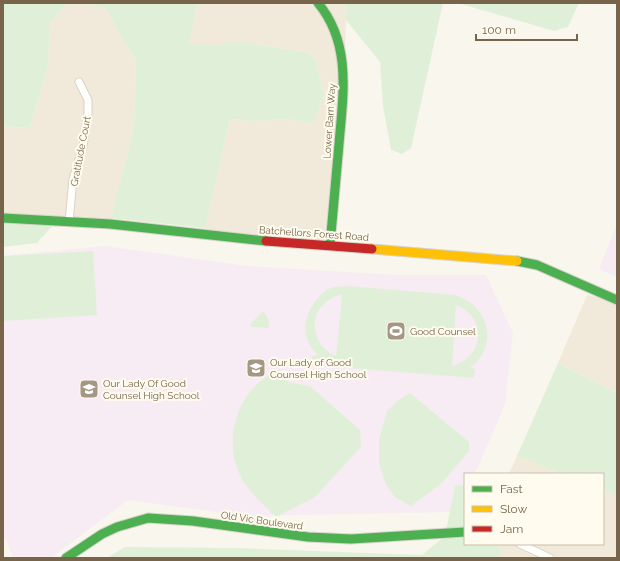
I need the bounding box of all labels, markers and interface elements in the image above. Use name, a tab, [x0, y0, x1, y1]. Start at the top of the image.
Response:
scale bar	[476, 16, 577, 42]
text: 100 m	[482, 23, 516, 37]
street label: Lower Barn Way	[321, 82, 338, 159]
street label: Gratitude Court	[68, 115, 93, 187]
street label: Batchellors Forest Road	[259, 224, 369, 243]
sports icon: Good Counsel	[385, 320, 407, 342]
place label: Good Counsel	[410, 326, 476, 337]
school or university icon: Our Lady of Good Counsel High School	[245, 357, 267, 379]
place label: Our Lady of Good Counsel High School	[270, 357, 367, 380]
school or university icon: Our Lady Of Good Counsel High School	[78, 378, 100, 400]
place label: Our Lady Of Good Counsel High School	[103, 378, 200, 401]
legend	[464, 473, 604, 545]
text: Fast	[500, 482, 523, 496]
text: Slow	[500, 502, 527, 516]
street label: Old Vic Boulevard	[220, 509, 304, 532]
text: Jam	[500, 522, 523, 536]

